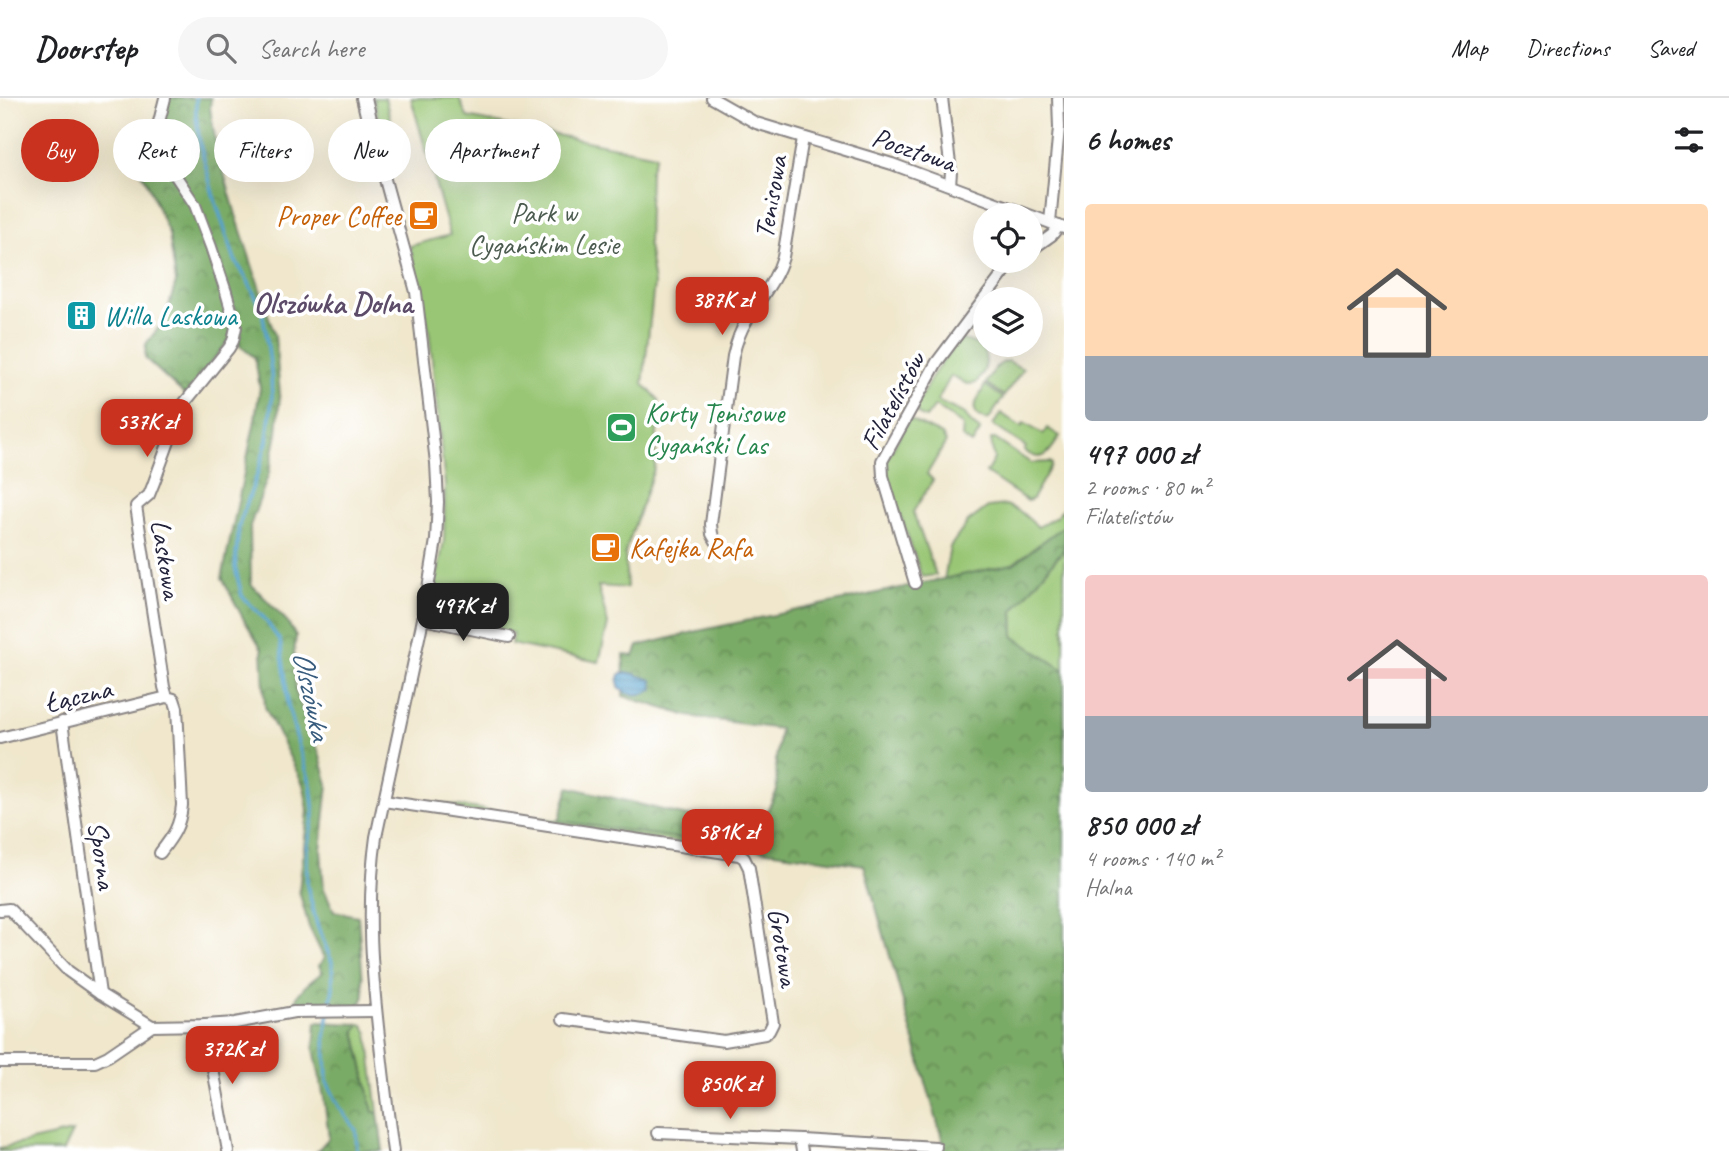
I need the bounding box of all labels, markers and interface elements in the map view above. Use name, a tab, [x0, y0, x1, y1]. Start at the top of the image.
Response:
search box	[178, 17, 668, 80]
text: Doorstep	[35, 27, 136, 69]
icon: search	[202, 29, 240, 67]
text: Search here	[258, 32, 364, 65]
text: Map	[1451, 33, 1488, 63]
text: Directions	[1526, 33, 1609, 63]
text: Saved	[1647, 33, 1694, 63]
chip: Buy	[21, 119, 99, 182]
chip: Rent	[113, 119, 200, 182]
chip: Filters	[214, 119, 314, 182]
chip: New	[328, 119, 411, 182]
chip: Apartment	[425, 119, 561, 182]
street label: Pocztowa	[868, 119, 963, 181]
text: 6 homes	[1085, 121, 1170, 159]
icon: filters	[1670, 121, 1708, 159]
street label: Tenisowa	[746, 151, 795, 241]
park label: Park w Cygańskim Lesie	[469, 195, 621, 262]
place label: Proper Coffee	[276, 198, 403, 233]
cafe icon: Proper Coffee	[407, 198, 441, 232]
map controls	[973, 203, 1043, 357]
button: locate	[973, 203, 1043, 273]
icon: home	[1334, 250, 1460, 376]
pin: 387K zł	[657, 278, 787, 337]
district label: Olszówka Dolna	[253, 284, 415, 322]
text: 387K zł	[692, 285, 752, 314]
button: layers	[973, 287, 1043, 357]
building icon: Willa Laskowa	[64, 298, 98, 332]
place label: Willa Laskowa	[104, 298, 239, 333]
street label: Filatelistów	[852, 344, 934, 456]
place label: Korty Tenisowe Cygański Las	[645, 395, 786, 462]
pin: 537K zł	[82, 400, 212, 459]
text: 537K zł	[117, 407, 177, 436]
sports icon: Korty Tenisowe Cygański Las	[605, 411, 639, 445]
text: 497 000 zł	[1085, 435, 1196, 473]
text: 2 rooms · 80 m²	[1085, 473, 1209, 502]
text: Filatelistów	[1085, 502, 1172, 531]
street label: Laskowa	[143, 517, 190, 604]
cafe icon: Kafejka Rafa	[589, 530, 623, 564]
place label: Kafejka Rafa	[629, 530, 754, 565]
pin: 497K zł	[398, 584, 528, 643]
text: 497K zł	[433, 591, 493, 620]
icon: home	[1334, 621, 1460, 747]
water label: Olszówka	[284, 647, 341, 746]
street label: Łączna	[41, 670, 117, 720]
text: 850 000 zł	[1085, 806, 1196, 844]
pin: 581K zł	[663, 810, 793, 869]
text: 581K zł	[698, 817, 758, 846]
street label: Sporna	[80, 819, 125, 893]
text: 4 rooms · 140 m²	[1085, 844, 1220, 873]
text: Halna	[1085, 873, 1131, 902]
street label: Grotowa	[760, 905, 807, 991]
pin: 372K zł	[167, 1026, 297, 1086]
text: 372K zł	[202, 1034, 262, 1063]
pin: 850K zł	[665, 1062, 795, 1121]
text: 850K zł	[700, 1069, 760, 1098]

